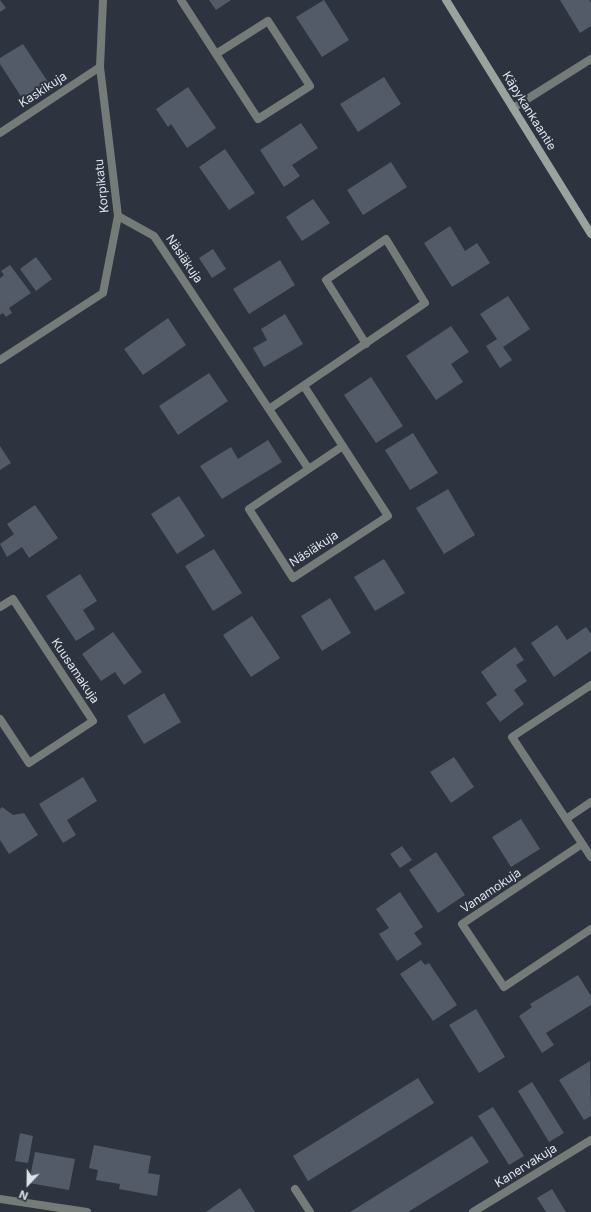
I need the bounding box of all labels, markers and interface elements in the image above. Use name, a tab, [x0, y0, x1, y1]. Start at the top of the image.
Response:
street label: Kaskikuja	[16, 69, 70, 111]
street label: Käpykankaantie	[499, 69, 559, 153]
street label: Korpikatu	[92, 158, 112, 214]
street label: Näsiäkuja	[163, 232, 205, 286]
street label: Näsiäkuja	[287, 528, 341, 570]
street label: Kuusamakuja	[48, 636, 102, 706]
street label: Vanamokuja	[458, 866, 524, 916]
street label: Kanervakuja	[492, 1141, 560, 1191]
north arrow	[8, 1164, 48, 1204]
text: N	[17, 1187, 30, 1203]

